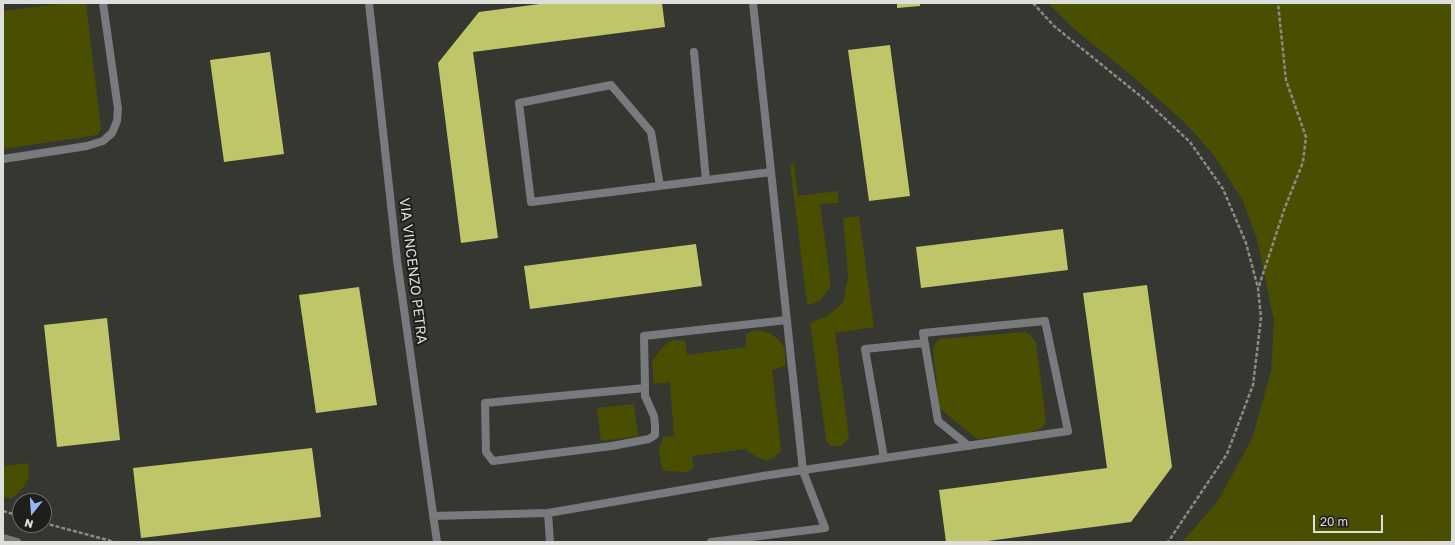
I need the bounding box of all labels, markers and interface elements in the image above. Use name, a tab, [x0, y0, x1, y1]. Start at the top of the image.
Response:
street label: VIA VINCENZO PETRA	[396, 197, 430, 345]
north arrow	[12, 493, 52, 533]
scale bar	[1315, 507, 1385, 533]
text: 20 m	[1320, 514, 1348, 529]
text: N	[23, 517, 35, 531]

